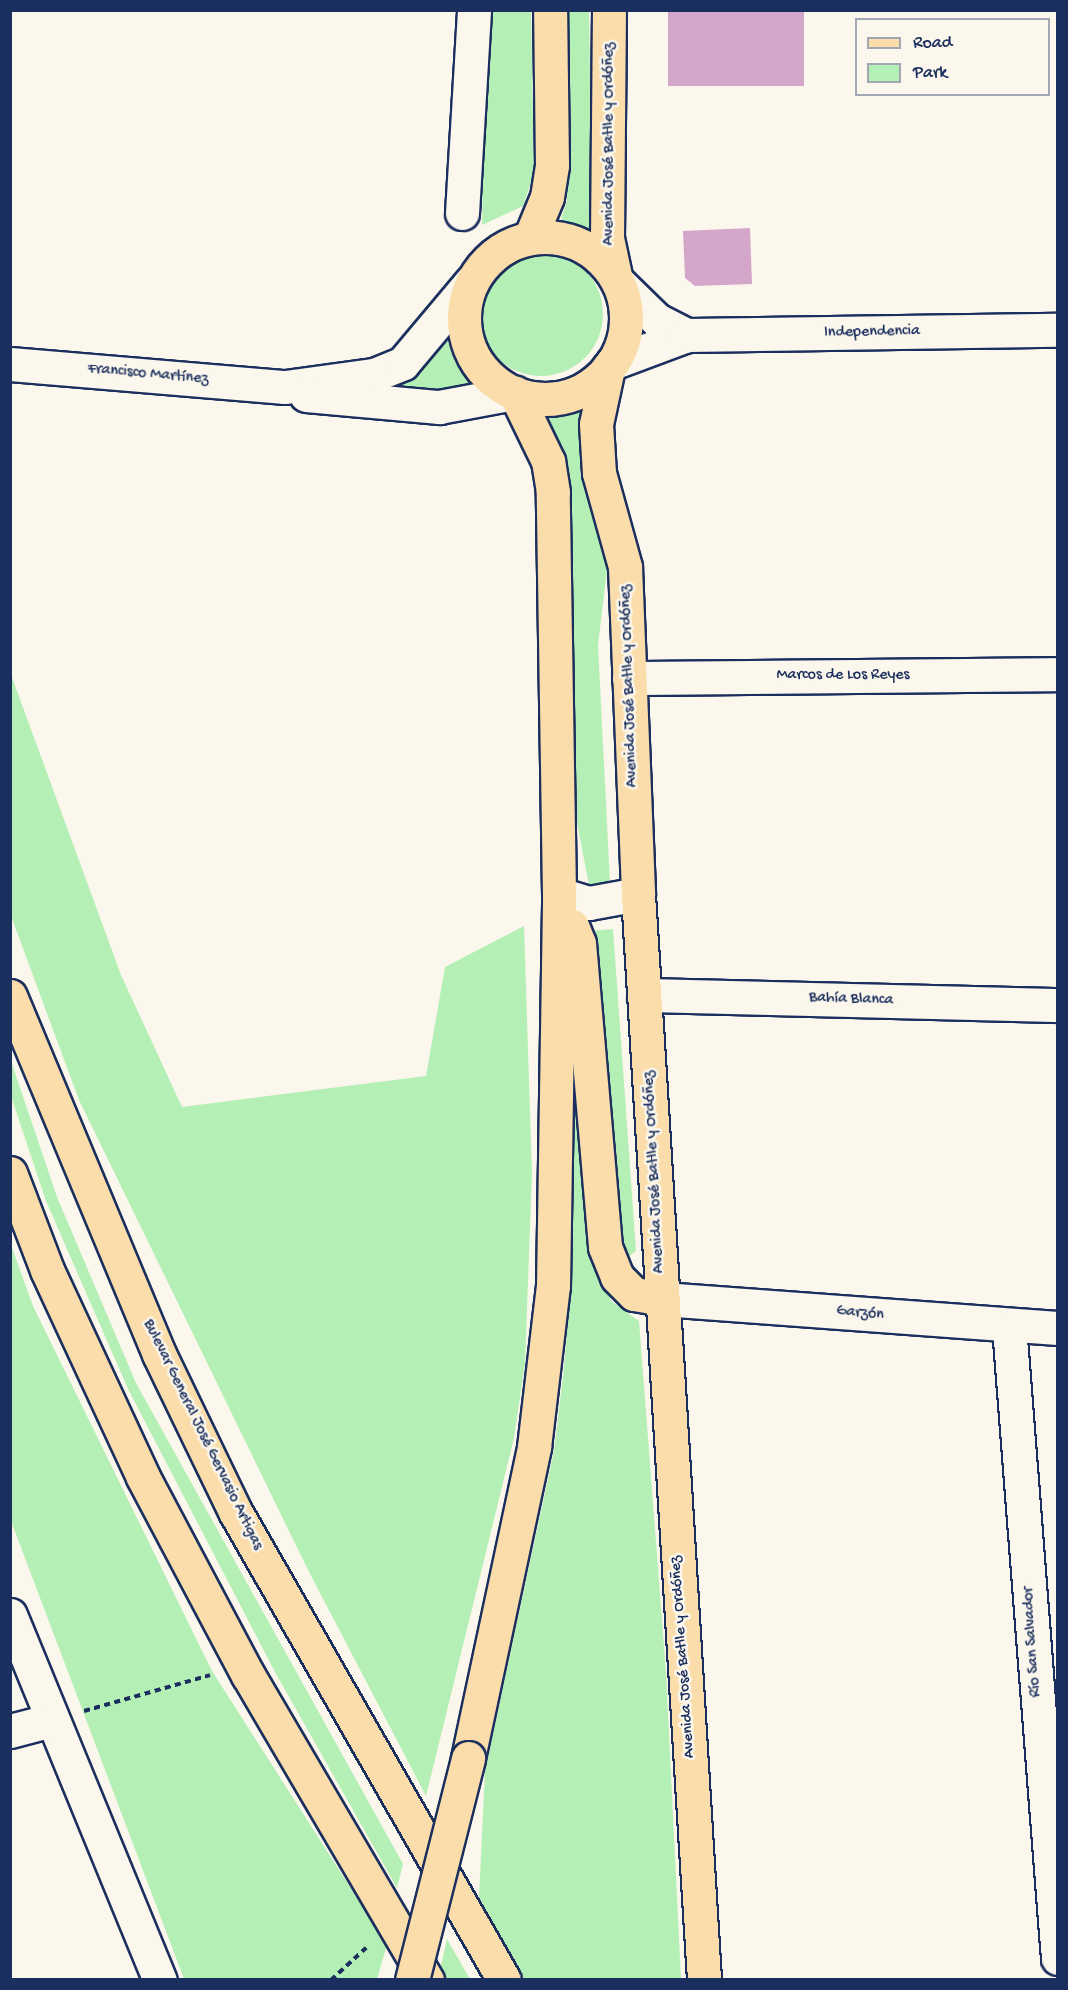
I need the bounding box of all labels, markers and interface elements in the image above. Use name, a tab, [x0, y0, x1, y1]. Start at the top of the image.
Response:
legend	[855, 18, 1050, 96]
text: Road	[913, 33, 952, 54]
street label: Avenida José Batlle y Ordóñez	[600, 43, 620, 245]
text: Park	[913, 63, 947, 84]
street label: Independencia	[824, 323, 920, 343]
street label: Francisco Martínez	[87, 360, 209, 390]
street label: Avenida José Batlle y Ordóñez	[617, 584, 643, 788]
street label: Marcos de Los Reyes	[776, 666, 910, 686]
street label: Bahía Blanca	[809, 989, 893, 1011]
street label: Avenida José Batlle y Ordóñez	[640, 1070, 670, 1274]
street label: Garzón	[835, 1302, 885, 1326]
street label: Bulevar General José Gervasio Artigas	[138, 1317, 266, 1553]
street label: Avenida José Batlle y Ordóñez	[667, 1555, 701, 1759]
street label: Río San Salvador	[1020, 1586, 1046, 1698]

